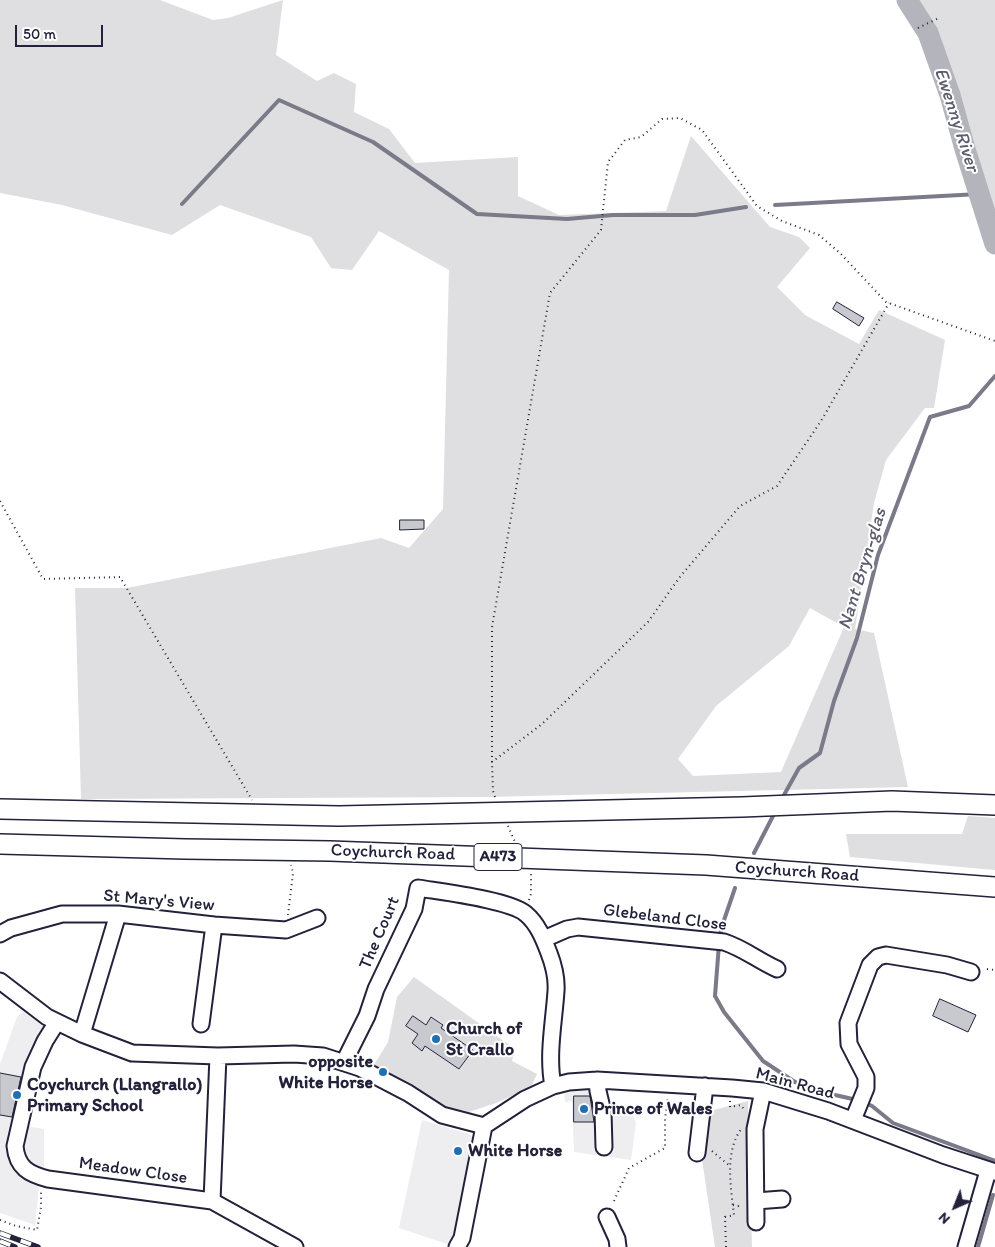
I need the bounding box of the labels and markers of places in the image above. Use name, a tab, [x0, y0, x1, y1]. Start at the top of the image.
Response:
place label: Church of St Crallo	[446, 1018, 522, 1060]
marker: Church of St Crallo	[430, 1033, 442, 1045]
place label: opposite White Horse	[279, 1051, 373, 1094]
marker: opposite White Horse	[377, 1066, 389, 1078]
place label: Coychurch (Llangrallo) Primary School	[27, 1074, 202, 1116]
marker: Coychurch (Llangrallo) Primary School	[11, 1089, 23, 1101]
place label: Prince of Wales	[594, 1098, 712, 1120]
marker: Prince of Wales	[578, 1103, 590, 1115]
place label: White Horse	[468, 1140, 562, 1162]
marker: White Horse	[452, 1145, 464, 1157]

